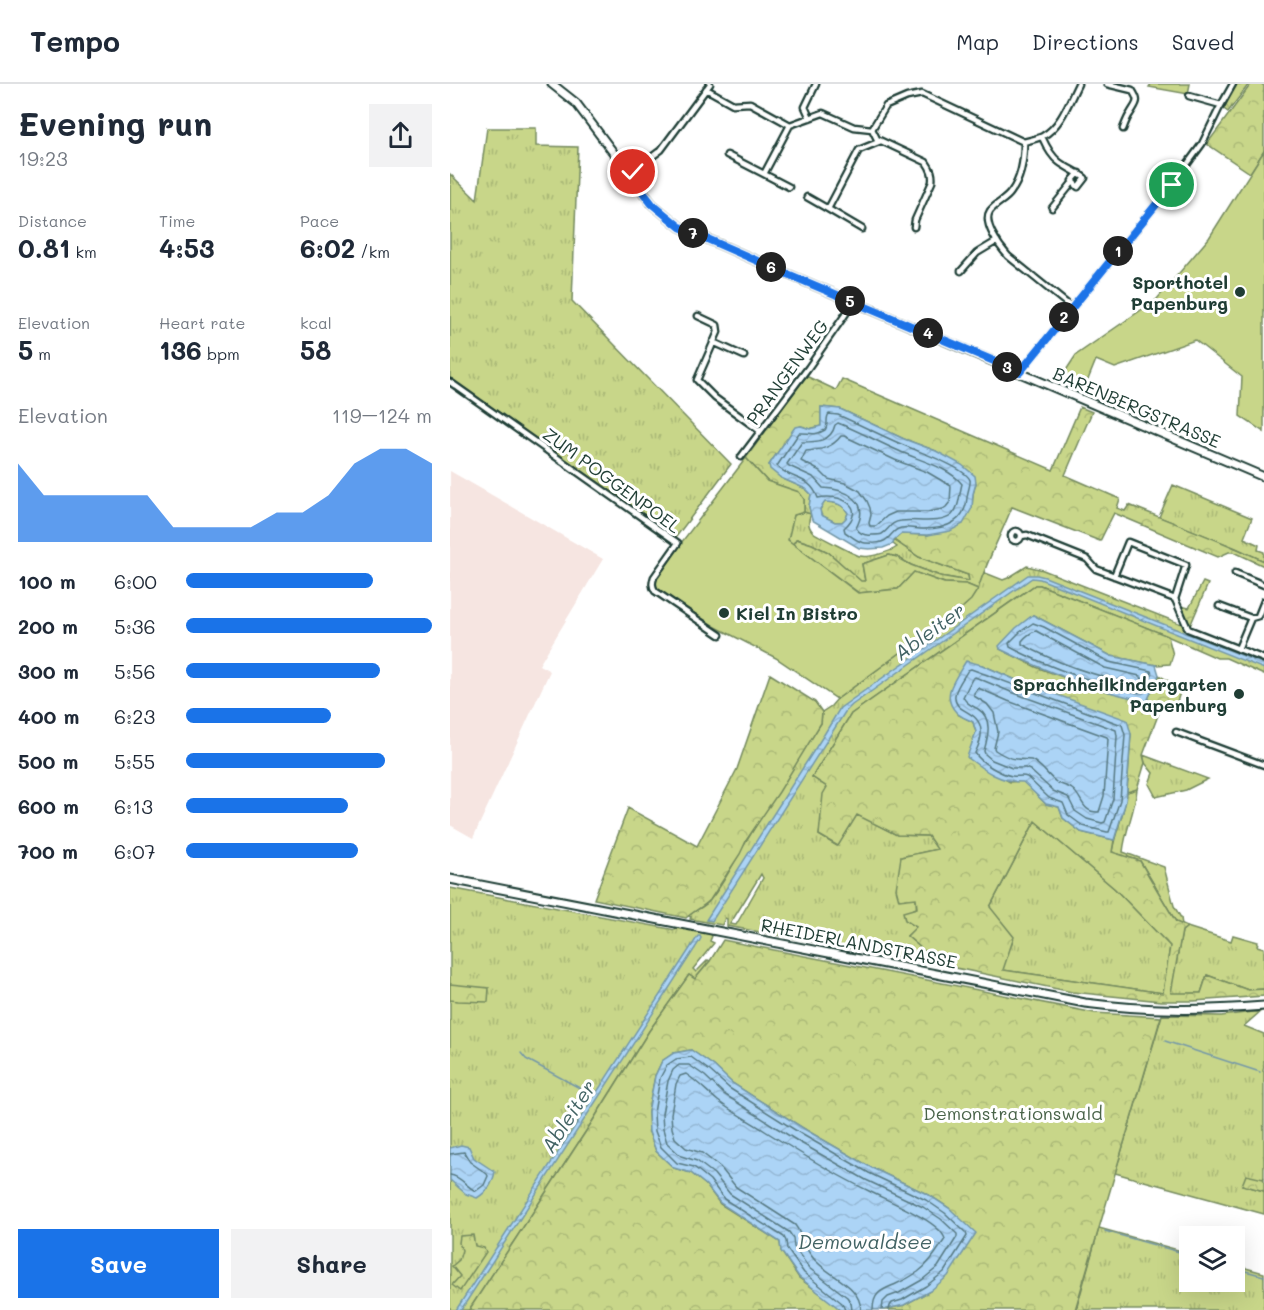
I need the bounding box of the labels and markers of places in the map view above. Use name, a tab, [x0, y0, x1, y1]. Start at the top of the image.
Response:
pin	[607, 146, 658, 197]
pin	[1146, 159, 1197, 210]
pin: 7	[678, 218, 708, 248]
pin: 1	[1103, 236, 1133, 266]
pin: 6	[756, 252, 786, 282]
place label: Sporthotel Papenburg	[1130, 270, 1228, 315]
marker: Sporthotel Papenburg	[1233, 285, 1247, 299]
pin: 5	[835, 286, 865, 316]
pin: 2	[1049, 302, 1079, 332]
pin: 4	[913, 318, 943, 348]
pin: 3	[992, 352, 1022, 382]
place label: Kiel In Bistro	[736, 601, 858, 625]
marker: Kiel In Bistro	[717, 606, 731, 620]
place label: Sprachheilkindergarten Papenburg	[1013, 672, 1227, 717]
marker: Sprachheilkindergarten Papenburg	[1232, 687, 1246, 701]

